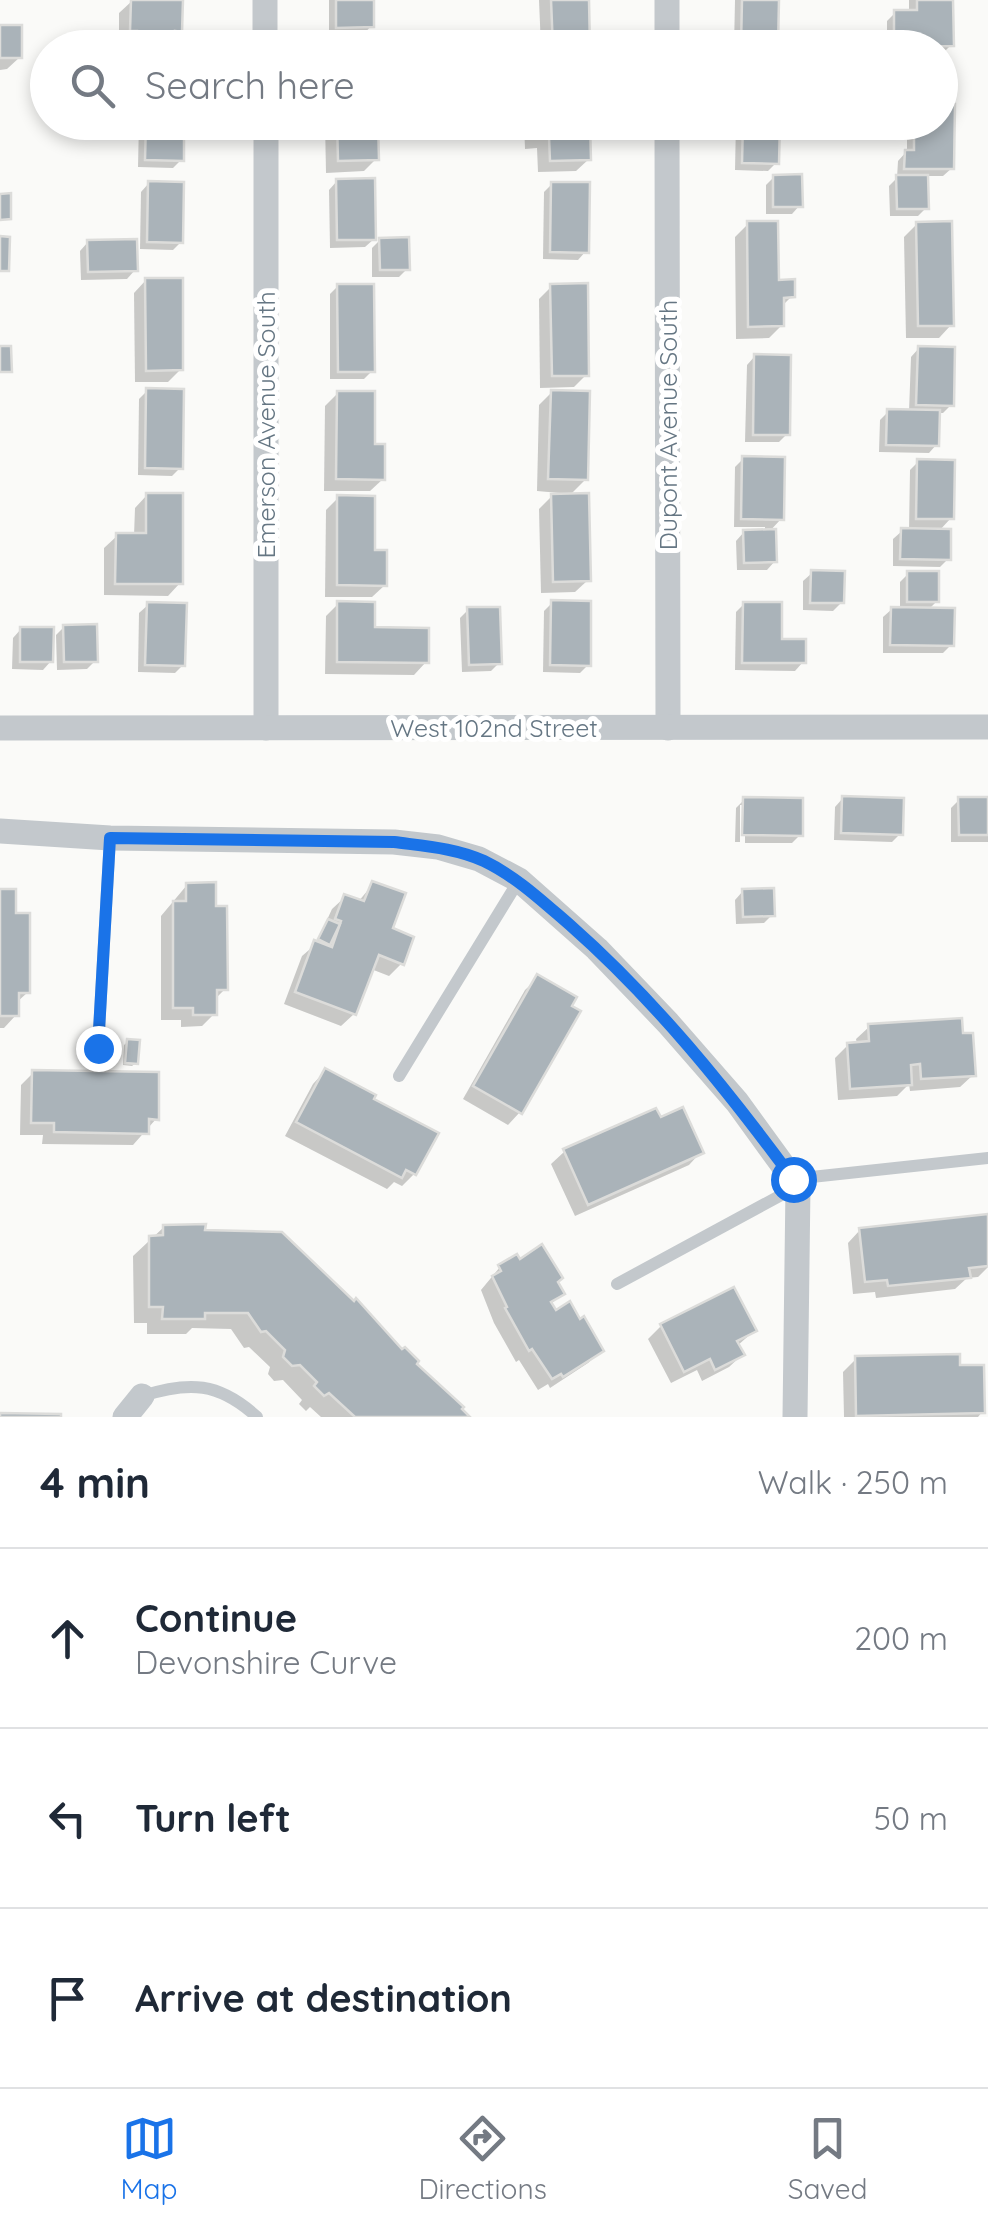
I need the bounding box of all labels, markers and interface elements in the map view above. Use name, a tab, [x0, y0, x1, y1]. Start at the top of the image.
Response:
search box	[30, 30, 958, 140]
icon: search	[65, 58, 120, 113]
text: Search here	[145, 61, 355, 109]
street label: Emerson Avenue South	[250, 291, 281, 559]
street label: Dupont Avenue South	[652, 300, 683, 550]
street label: West 102nd Street	[390, 712, 598, 743]
route end	[76, 1026, 122, 1072]
route start	[771, 1157, 817, 1203]
text: 4 min	[40, 1456, 150, 1509]
text: Walk · 250 m	[758, 1462, 948, 1502]
text: Continue	[135, 1594, 297, 1642]
icon: ahead	[40, 1611, 95, 1666]
text: 200 m	[854, 1618, 948, 1658]
text: Devonshire Curve	[135, 1642, 397, 1682]
icon: left	[40, 1791, 95, 1846]
text: Turn left	[135, 1794, 291, 1842]
text: 50 m	[874, 1798, 948, 1838]
icon: arrive	[40, 1971, 95, 2026]
text: Arrive at destination	[135, 1974, 512, 2022]
tab: Map	[120, 2111, 178, 2206]
tab: Directions	[418, 2111, 547, 2206]
tab: Saved	[788, 2111, 868, 2206]

